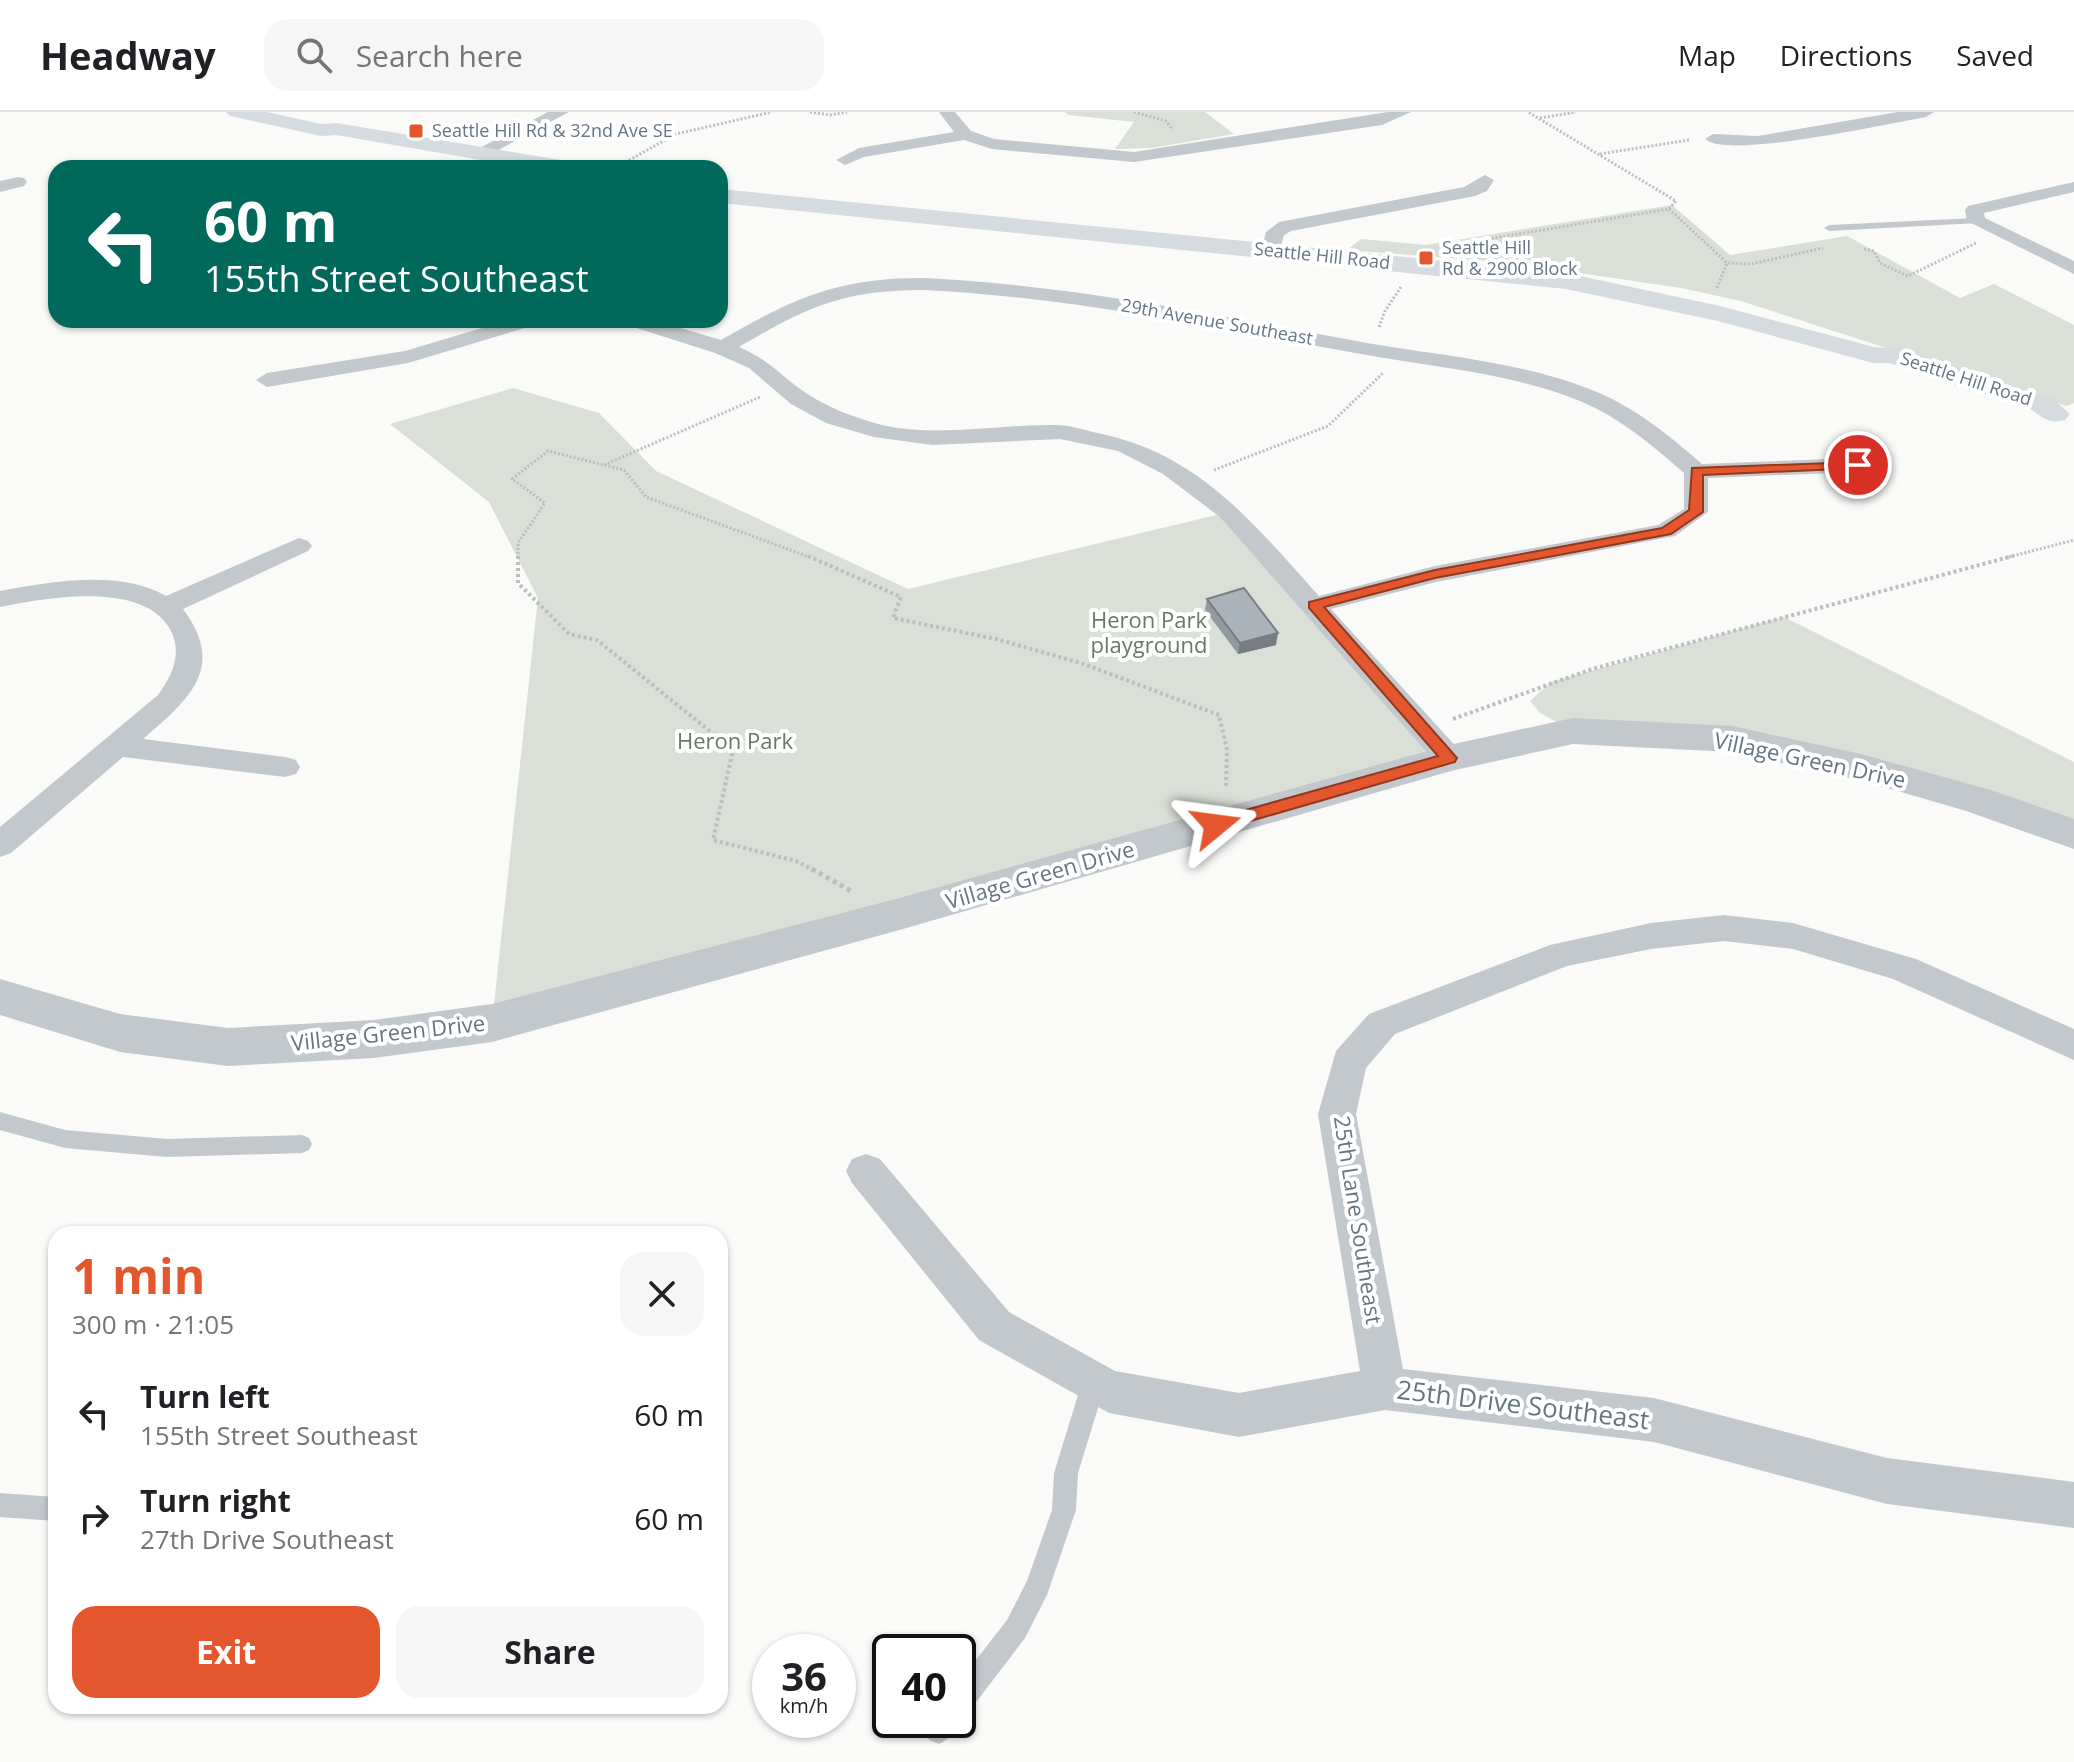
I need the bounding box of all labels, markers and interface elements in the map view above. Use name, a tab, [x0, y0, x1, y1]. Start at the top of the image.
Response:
search box	[264, 19, 824, 91]
text: Headway	[40, 29, 216, 81]
icon: search	[292, 33, 336, 77]
text: Search here	[356, 35, 523, 76]
text: Map	[1678, 36, 1736, 74]
text: Directions	[1780, 36, 1912, 74]
text: Saved	[1956, 36, 2034, 74]
place label: Seattle Hill Rd & 32nd Ave SE	[432, 118, 673, 142]
marker: Seattle Hill Rd & 32nd Ave SE	[407, 122, 425, 140]
text: 60 m	[204, 182, 338, 258]
icon: left	[72, 192, 176, 296]
place label: Seattle Hill Rd & 2900 Block	[1442, 235, 1578, 280]
street label: Seattle Hill Road	[1253, 236, 1391, 274]
marker: Seattle Hill Rd & 2900 Block	[1417, 249, 1435, 267]
text: 155th Street Southeast	[204, 254, 589, 303]
street label: 29th Avenue Southeast	[1119, 292, 1315, 350]
street label: Seattle Hill Road	[1898, 346, 2035, 411]
pin	[1824, 431, 1892, 499]
icon: arrive	[1836, 443, 1880, 487]
park label: Heron Park playground	[1091, 604, 1207, 659]
street label: Village Green Drive	[1712, 724, 1909, 794]
park label: Heron Park	[677, 725, 793, 755]
position arrow	[1174, 783, 1258, 867]
street label: Village Green Drive	[942, 833, 1137, 915]
street label: Village Green Drive	[289, 1007, 486, 1057]
street label: 25th Lane Southeast	[1328, 1114, 1390, 1326]
text: 1 min	[72, 1243, 205, 1308]
button: close	[620, 1252, 704, 1336]
text: 300 m · 21:05	[72, 1306, 234, 1342]
street label: 25th Drive Southeast	[1395, 1371, 1651, 1437]
text: Turn left	[140, 1376, 270, 1417]
icon: left	[72, 1392, 116, 1436]
text: 60 m	[634, 1394, 704, 1435]
text: 155th Street Southeast	[140, 1417, 418, 1453]
text: Turn right	[140, 1480, 291, 1521]
icon: right	[72, 1496, 116, 1540]
text: 60 m	[634, 1498, 704, 1539]
text: 27th Drive Southeast	[140, 1521, 394, 1557]
button: Exit	[72, 1606, 380, 1698]
button: Share	[396, 1606, 704, 1698]
speed limit sign: 40	[872, 1634, 976, 1738]
text: 36	[781, 1648, 827, 1703]
text: km/h	[780, 1692, 828, 1719]

